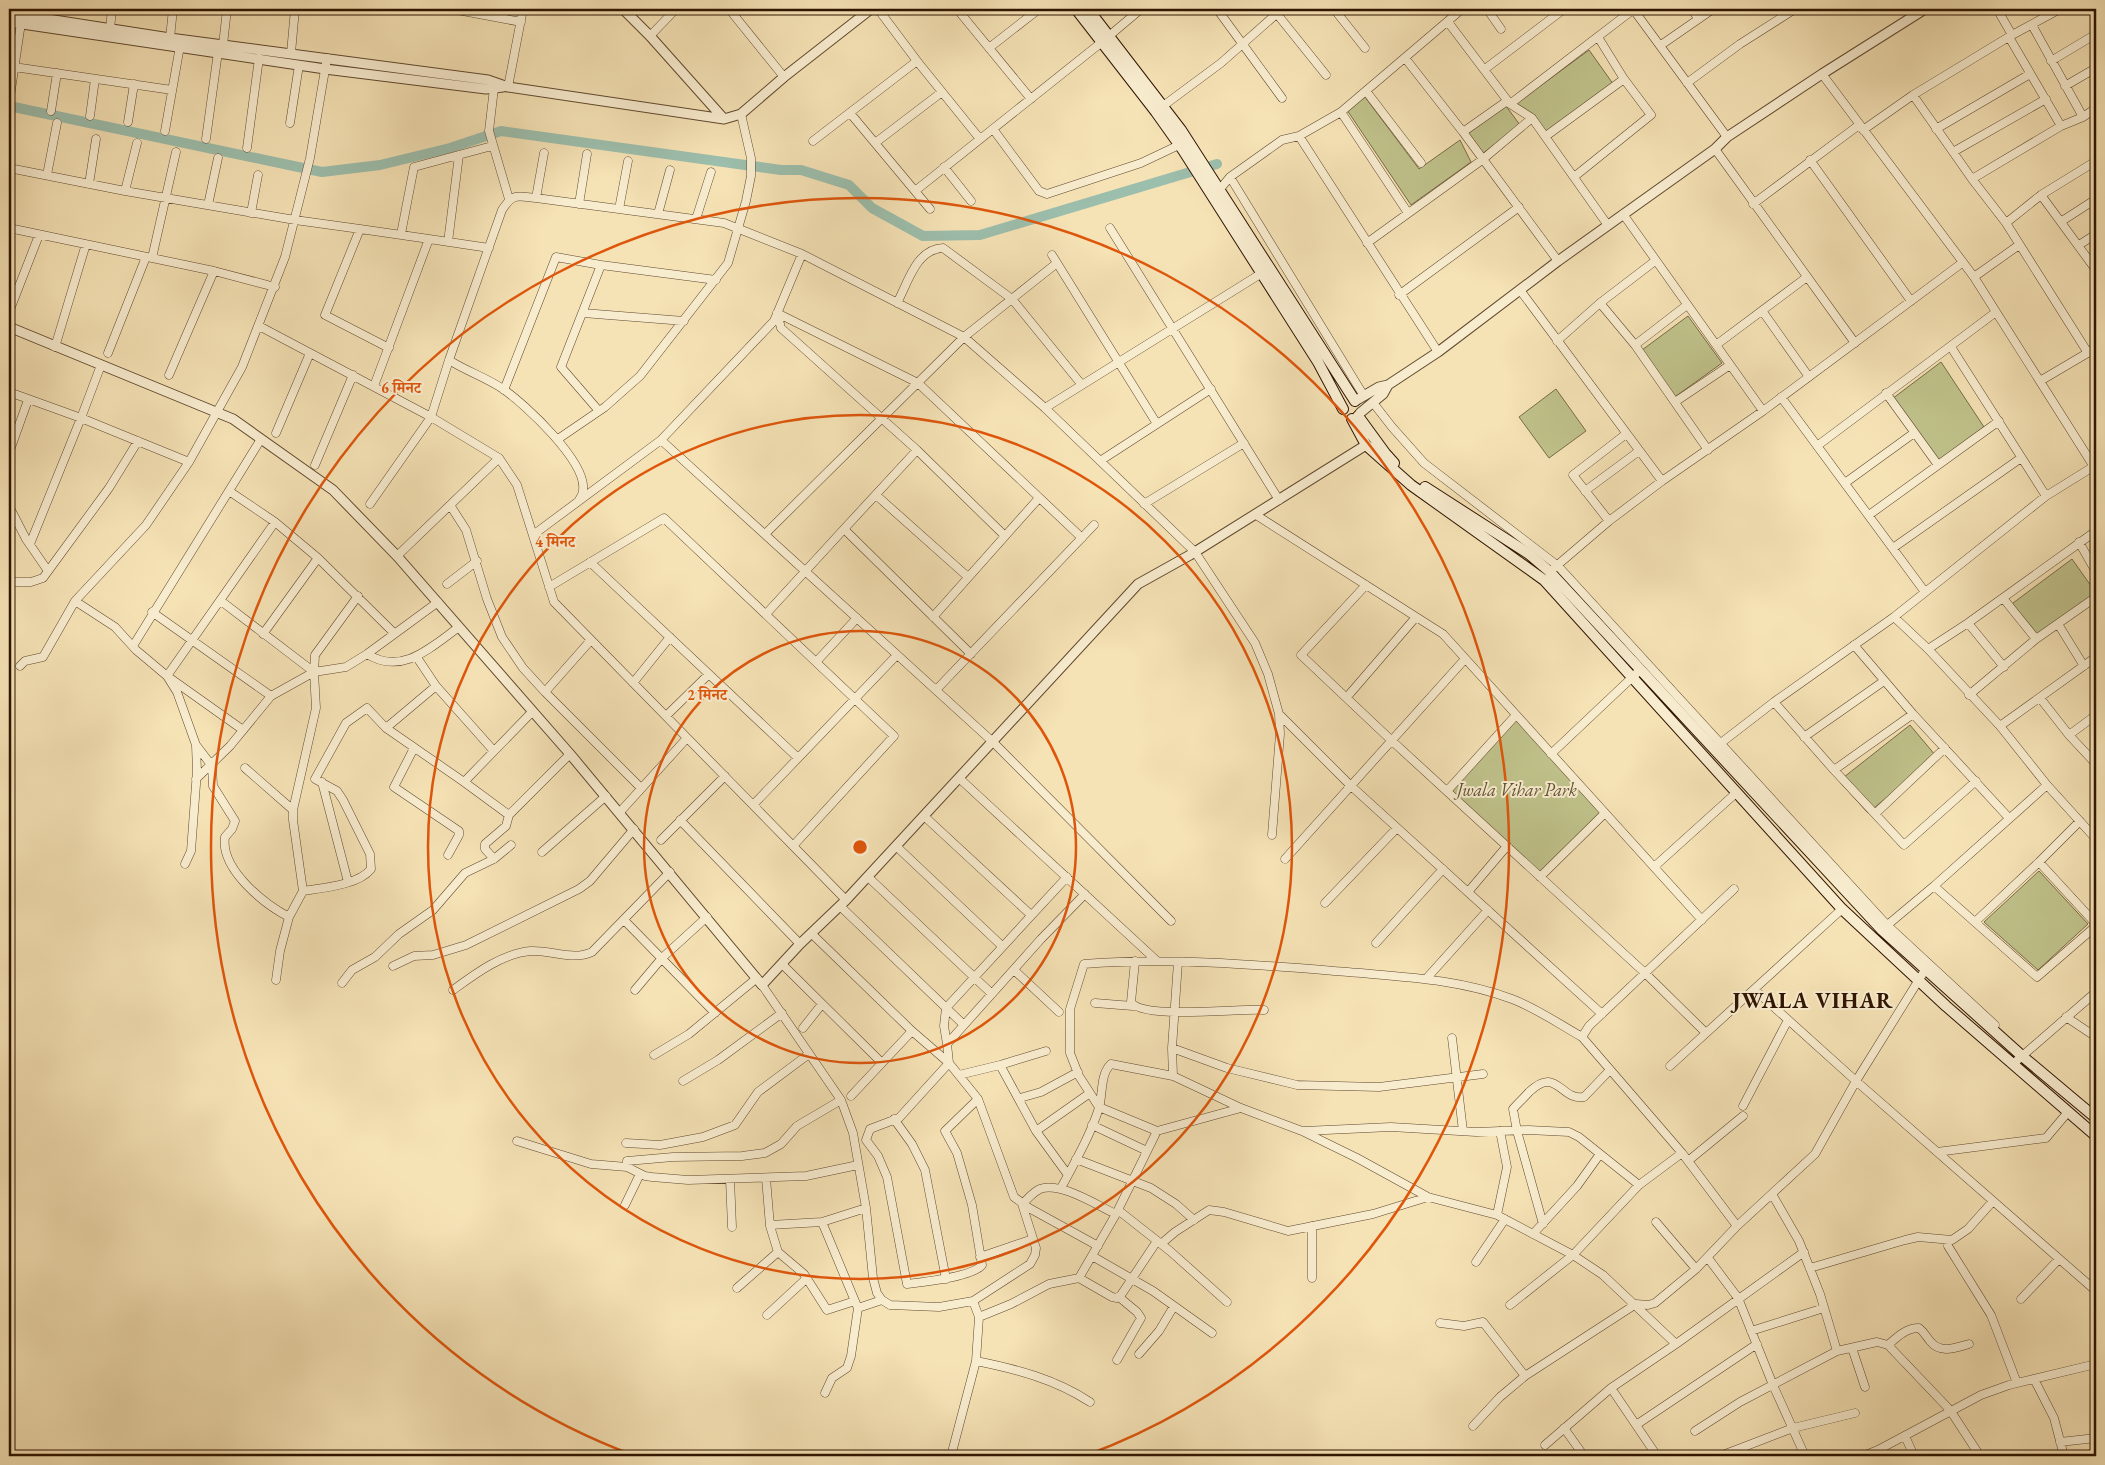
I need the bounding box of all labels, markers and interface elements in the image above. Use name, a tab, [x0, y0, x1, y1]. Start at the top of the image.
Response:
text: 6 मिनट	[381, 378, 423, 397]
text: 4 मिनट	[535, 532, 577, 551]
text: 2 मिनट	[687, 685, 729, 704]
park label: Jwala Vihar Park	[1453, 778, 1577, 801]
centre of rings	[851, 838, 869, 856]
district label: JWALA VIHAR	[1730, 986, 1894, 1015]

